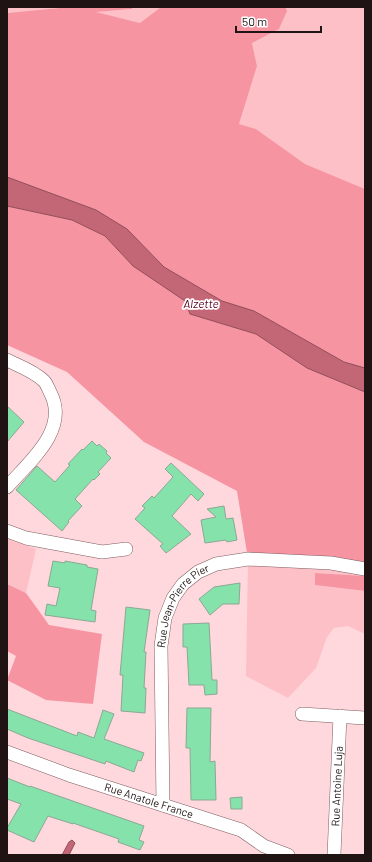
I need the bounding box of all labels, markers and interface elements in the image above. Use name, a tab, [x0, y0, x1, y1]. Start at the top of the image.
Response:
scale bar	[236, 8, 321, 34]
text: 50 m	[242, 14, 267, 28]
water label: Alzette	[183, 296, 219, 310]
street label: Rue Jean-Pierre Pier	[154, 561, 211, 648]
street label: Rue Antoine Luja	[328, 746, 345, 826]
street label: Rue Anatole France	[103, 780, 195, 820]

